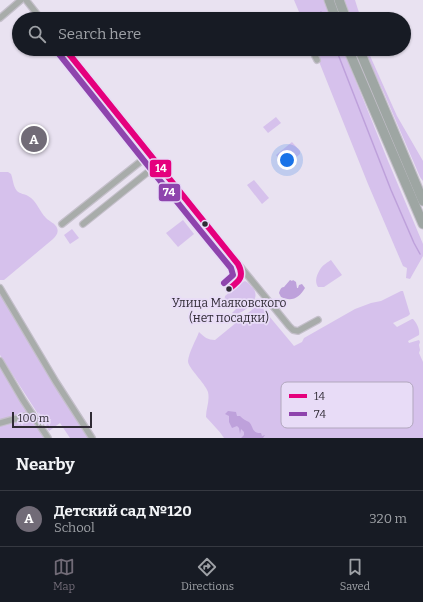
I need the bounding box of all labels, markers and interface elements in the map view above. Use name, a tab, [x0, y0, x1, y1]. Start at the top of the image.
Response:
search box	[12, 12, 411, 56]
icon: search	[26, 23, 48, 45]
text: Search here	[58, 25, 141, 43]
pin: A	[21, 124, 47, 154]
your location	[277, 150, 297, 170]
line badge: 14	[149, 159, 172, 178]
text: 14	[155, 162, 167, 175]
line badge: 74	[158, 183, 181, 202]
text: 74	[163, 186, 176, 199]
unlabelled marker	[200, 219, 210, 229]
marker: Улица Маяковского (нет посадки)	[224, 284, 234, 294]
place label: Улица Маяковского (нет посадки)	[172, 296, 286, 325]
legend	[281, 382, 413, 428]
text: 14	[314, 390, 325, 403]
text: 74	[314, 408, 326, 421]
scale bar	[12, 410, 92, 429]
text: 100 m	[18, 412, 49, 425]
text: Nearby	[16, 454, 75, 475]
text: Детский сад №120	[54, 502, 192, 520]
text: A	[24, 511, 34, 526]
text: 320 m	[369, 511, 407, 526]
text: School	[54, 520, 95, 535]
tab: Map	[53, 556, 75, 593]
tab: Directions	[181, 556, 234, 593]
tab: Saved	[340, 556, 370, 593]

